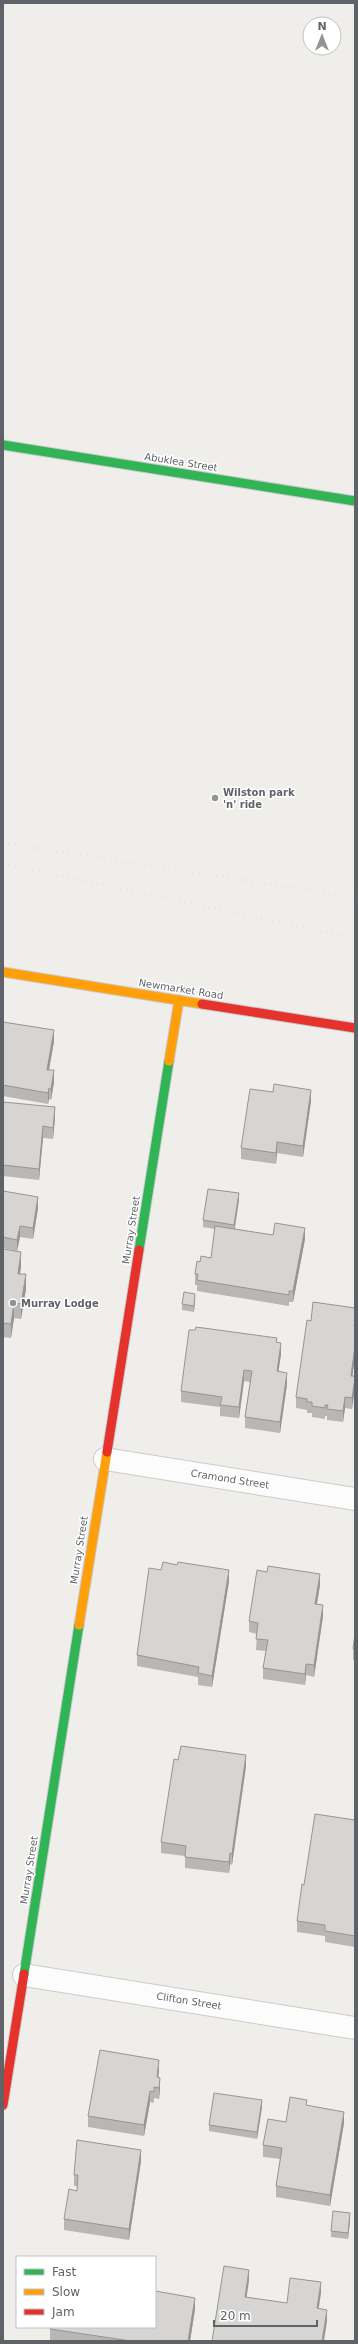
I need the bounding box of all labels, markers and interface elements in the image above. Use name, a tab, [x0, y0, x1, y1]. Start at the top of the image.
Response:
north arrow	[302, 16, 342, 56]
text: N	[317, 20, 327, 33]
street label: Abuklea Street	[144, 451, 218, 473]
place label: Wilston park 'n' ride	[223, 787, 295, 810]
marker: Wilston park 'n' ride	[210, 793, 220, 803]
street label: Newmarket Road	[138, 977, 224, 1001]
street label: Murray Street	[120, 1195, 142, 1265]
marker: Murray Lodge	[8, 1298, 18, 1308]
place label: Murray Lodge	[21, 1298, 99, 1309]
street label: Cramond Street	[190, 1467, 270, 1491]
street label: Murray Street	[68, 1515, 90, 1585]
street label: Murray Street	[18, 1835, 40, 1905]
street label: Clifton Street	[156, 1990, 222, 2012]
legend	[16, 2256, 156, 2328]
text: Fast	[52, 2265, 76, 2279]
text: Slow	[52, 2285, 80, 2299]
scale bar	[214, 2302, 317, 2328]
text: Jam	[51, 2305, 75, 2319]
text: 20 m	[220, 2309, 251, 2323]

